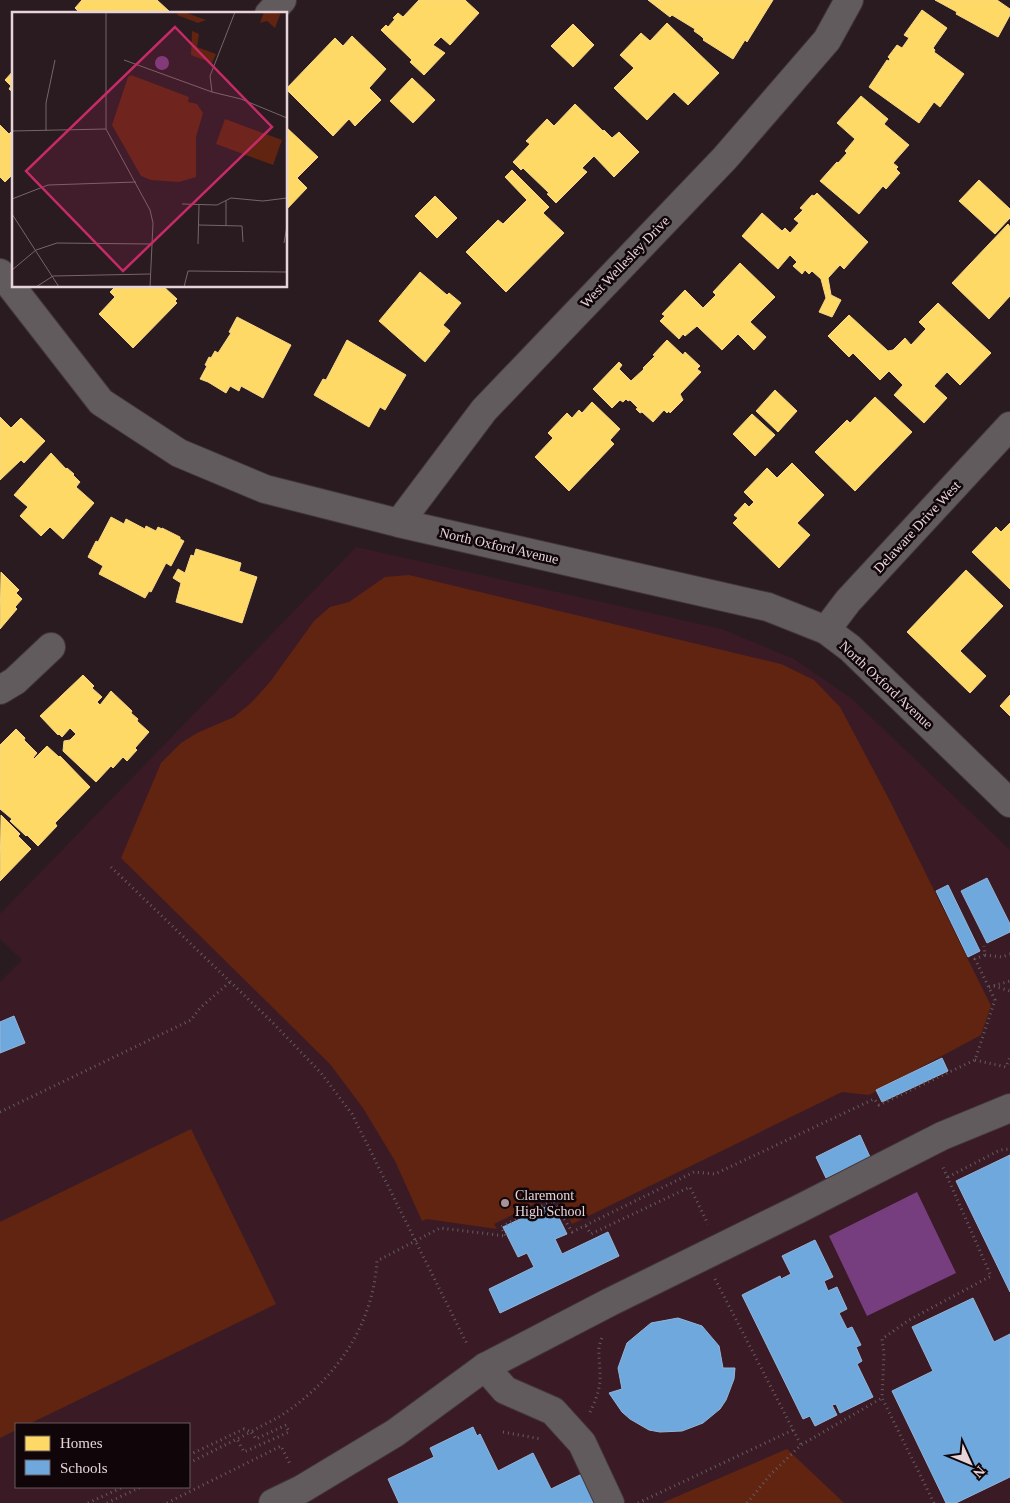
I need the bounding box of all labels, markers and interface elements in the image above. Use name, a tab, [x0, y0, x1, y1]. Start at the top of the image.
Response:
inset map	[12, 12, 288, 288]
street label: West Wellesley Drive	[578, 213, 672, 311]
street label: Delaware Drive West	[871, 478, 963, 576]
street label: North Oxford Avenue	[438, 525, 560, 567]
street label: North Oxford Avenue	[836, 638, 936, 732]
place label: Claremont High School	[515, 1188, 586, 1219]
marker: Claremont High School	[499, 1197, 511, 1209]
legend	[15, 1423, 190, 1488]
text: Homes	[60, 1435, 103, 1451]
north arrow	[945, 1438, 995, 1488]
text: Schools	[60, 1460, 108, 1476]
text: N	[970, 1463, 988, 1481]

